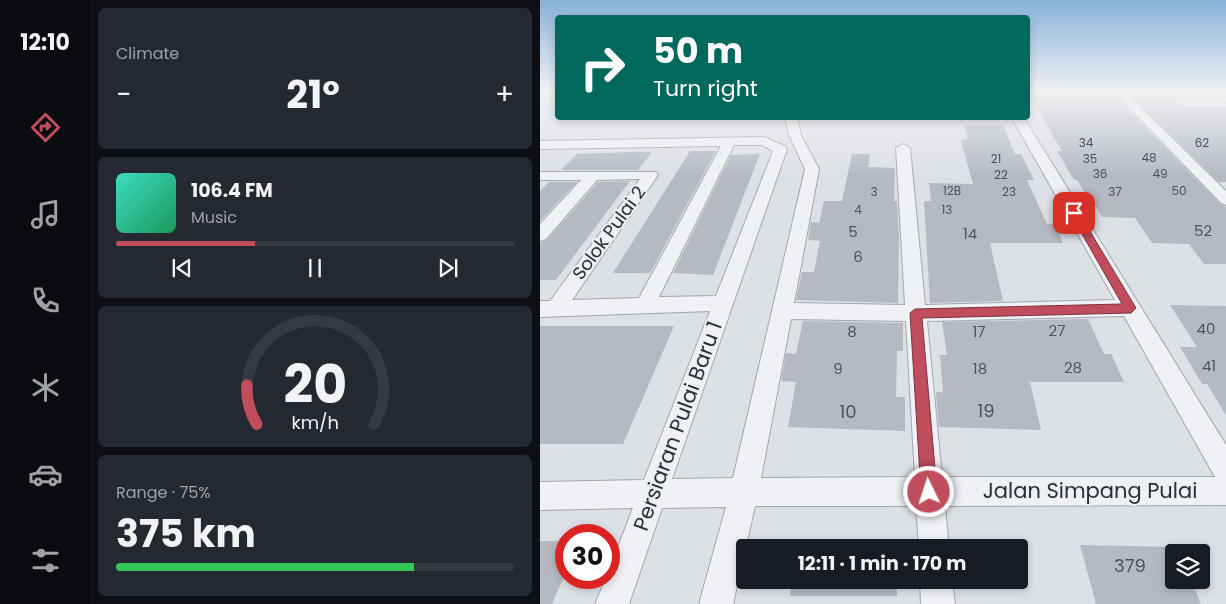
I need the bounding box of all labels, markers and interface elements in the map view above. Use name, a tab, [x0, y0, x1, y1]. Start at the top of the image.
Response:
text: 50 m	[653, 26, 743, 75]
text: 12:10	[20, 27, 70, 58]
icon: right	[570, 35, 635, 100]
text: Climate	[116, 42, 179, 65]
text: 21°	[286, 68, 340, 121]
text: Turn right	[653, 73, 758, 104]
text: −	[116, 75, 131, 114]
text: +	[495, 75, 514, 114]
icon: directions	[28, 110, 63, 145]
house number: 34	[1079, 134, 1094, 151]
house number: 62	[1195, 134, 1209, 151]
house number: 48	[1141, 149, 1157, 166]
house number: 21	[991, 150, 1001, 167]
house number: 35	[1083, 150, 1097, 167]
house number: 36	[1093, 165, 1107, 182]
house number: 49	[1152, 165, 1168, 182]
house number: 22	[994, 166, 1008, 183]
text: 106.4 FM	[191, 177, 273, 204]
street label: Solok Pulai 2	[566, 181, 651, 285]
house number: 12B	[943, 182, 961, 199]
house number: 50	[1171, 182, 1187, 199]
house number: 3	[870, 183, 878, 200]
house number: 23	[1002, 183, 1016, 200]
house number: 37	[1108, 183, 1122, 200]
pin	[1053, 192, 1095, 234]
icon: music	[28, 197, 63, 232]
icon: arrive	[1060, 199, 1088, 227]
house number: 4	[854, 201, 862, 218]
house number: 13	[942, 201, 952, 218]
text: Music	[191, 206, 237, 229]
house number: 52	[1194, 220, 1212, 241]
house number: 5	[848, 221, 858, 242]
house number: 14	[963, 223, 977, 244]
house number: 6	[853, 246, 863, 267]
icon: previous	[168, 254, 196, 282]
icon: pause	[301, 254, 329, 282]
icon: next	[434, 254, 462, 282]
icon: phone	[28, 283, 63, 318]
street label: Persiaran Pulai Baru 1	[626, 317, 729, 535]
house number: 40	[1197, 318, 1215, 339]
house number: 27	[1049, 320, 1065, 341]
house number: 8	[847, 321, 857, 342]
house number: 17	[973, 321, 986, 342]
text: 20	[283, 348, 347, 421]
house number: 41	[1202, 355, 1216, 376]
house number: 28	[1064, 357, 1082, 378]
house number: 9	[833, 358, 843, 379]
house number: 18	[973, 358, 987, 379]
icon: climate	[28, 370, 63, 405]
house number: 19	[977, 398, 995, 423]
house number: 10	[839, 399, 857, 424]
text: km/h	[291, 410, 339, 435]
icon: car	[28, 457, 63, 492]
position arrow	[902, 465, 954, 517]
street label: Jalan Simpang Pulai	[983, 476, 1197, 505]
text: Range · 75%	[116, 481, 210, 504]
text: 375 km	[116, 507, 256, 560]
speed limit sign: 30	[555, 524, 620, 589]
icon: filters	[28, 543, 63, 578]
map controls	[1165, 544, 1210, 589]
button: layers	[1165, 544, 1210, 589]
text: 12:11 · 1 min · 170 m	[798, 550, 966, 577]
house number: 379	[1114, 553, 1146, 578]

